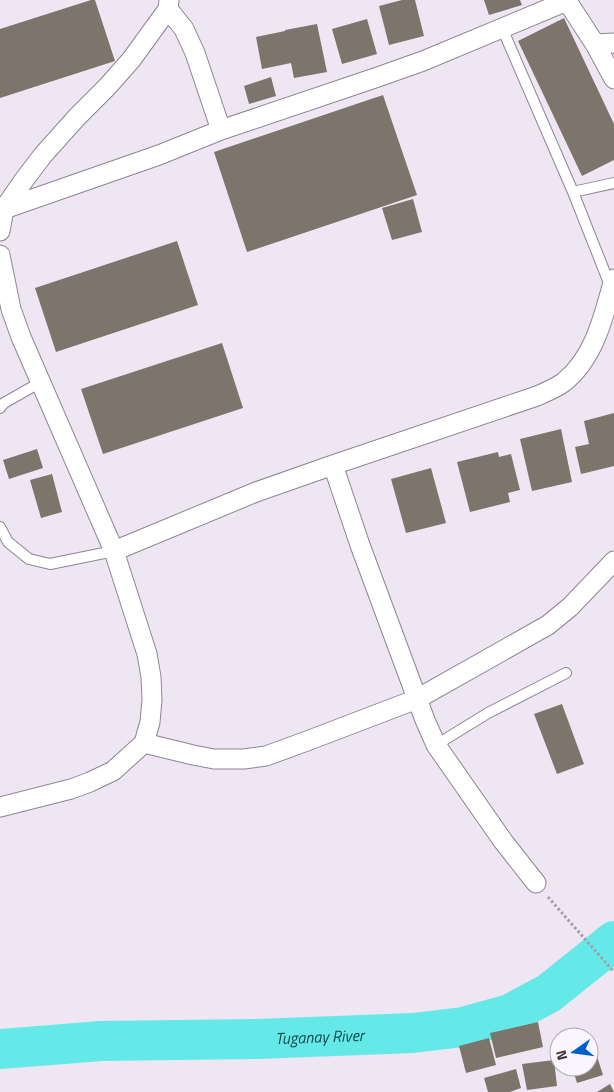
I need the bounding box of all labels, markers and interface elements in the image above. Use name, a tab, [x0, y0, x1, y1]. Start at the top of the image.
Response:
water label: Tuganay River	[275, 1023, 366, 1050]
north arrow	[549, 1027, 599, 1077]
text: N	[550, 1048, 572, 1063]

